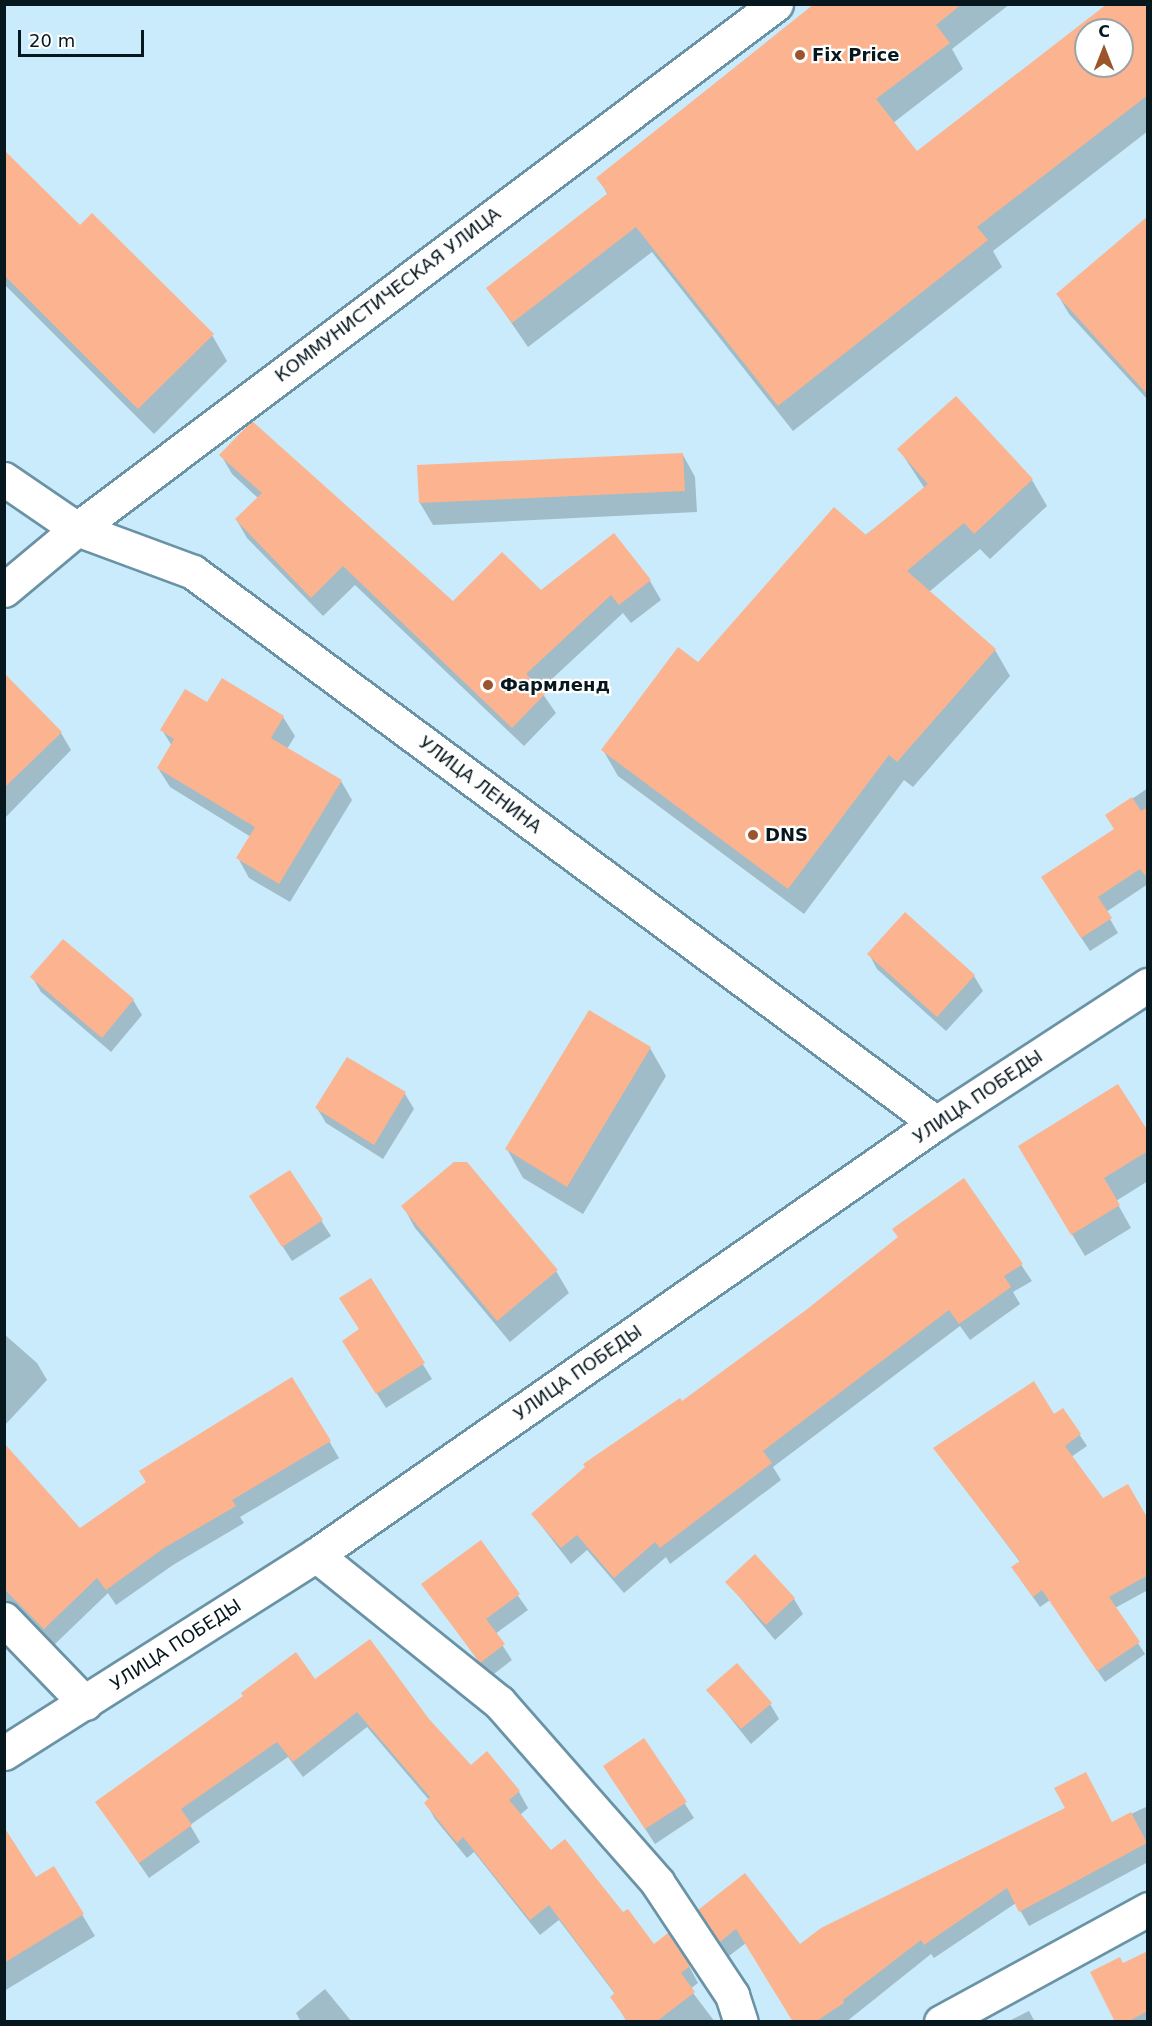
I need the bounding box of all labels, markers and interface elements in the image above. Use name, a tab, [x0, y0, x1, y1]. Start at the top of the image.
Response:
scale bar	[21, 18, 147, 56]
north arrow	[1074, 18, 1134, 78]
text: С	[1098, 22, 1110, 41]
text: 20 m	[29, 30, 75, 51]
place label: Fix Price	[812, 44, 899, 66]
marker: Fix Price	[793, 48, 807, 62]
street label: КОММУНИСТИЧЕСКАЯ УЛИЦА	[271, 203, 505, 387]
place label: Фармленд	[500, 674, 610, 696]
marker: Фармленд	[481, 678, 495, 692]
street label: УЛИЦА ЛЕНИНА	[415, 732, 545, 838]
place label: DNS	[765, 824, 808, 846]
marker: DNS	[746, 828, 760, 842]
street label: УЛИЦА ПОБЕДЫ	[909, 1046, 1047, 1148]
street label: УЛИЦА ПОБЕДЫ	[510, 1321, 646, 1425]
street label: УЛИЦА ПОБЕДЫ	[107, 1595, 245, 1695]

